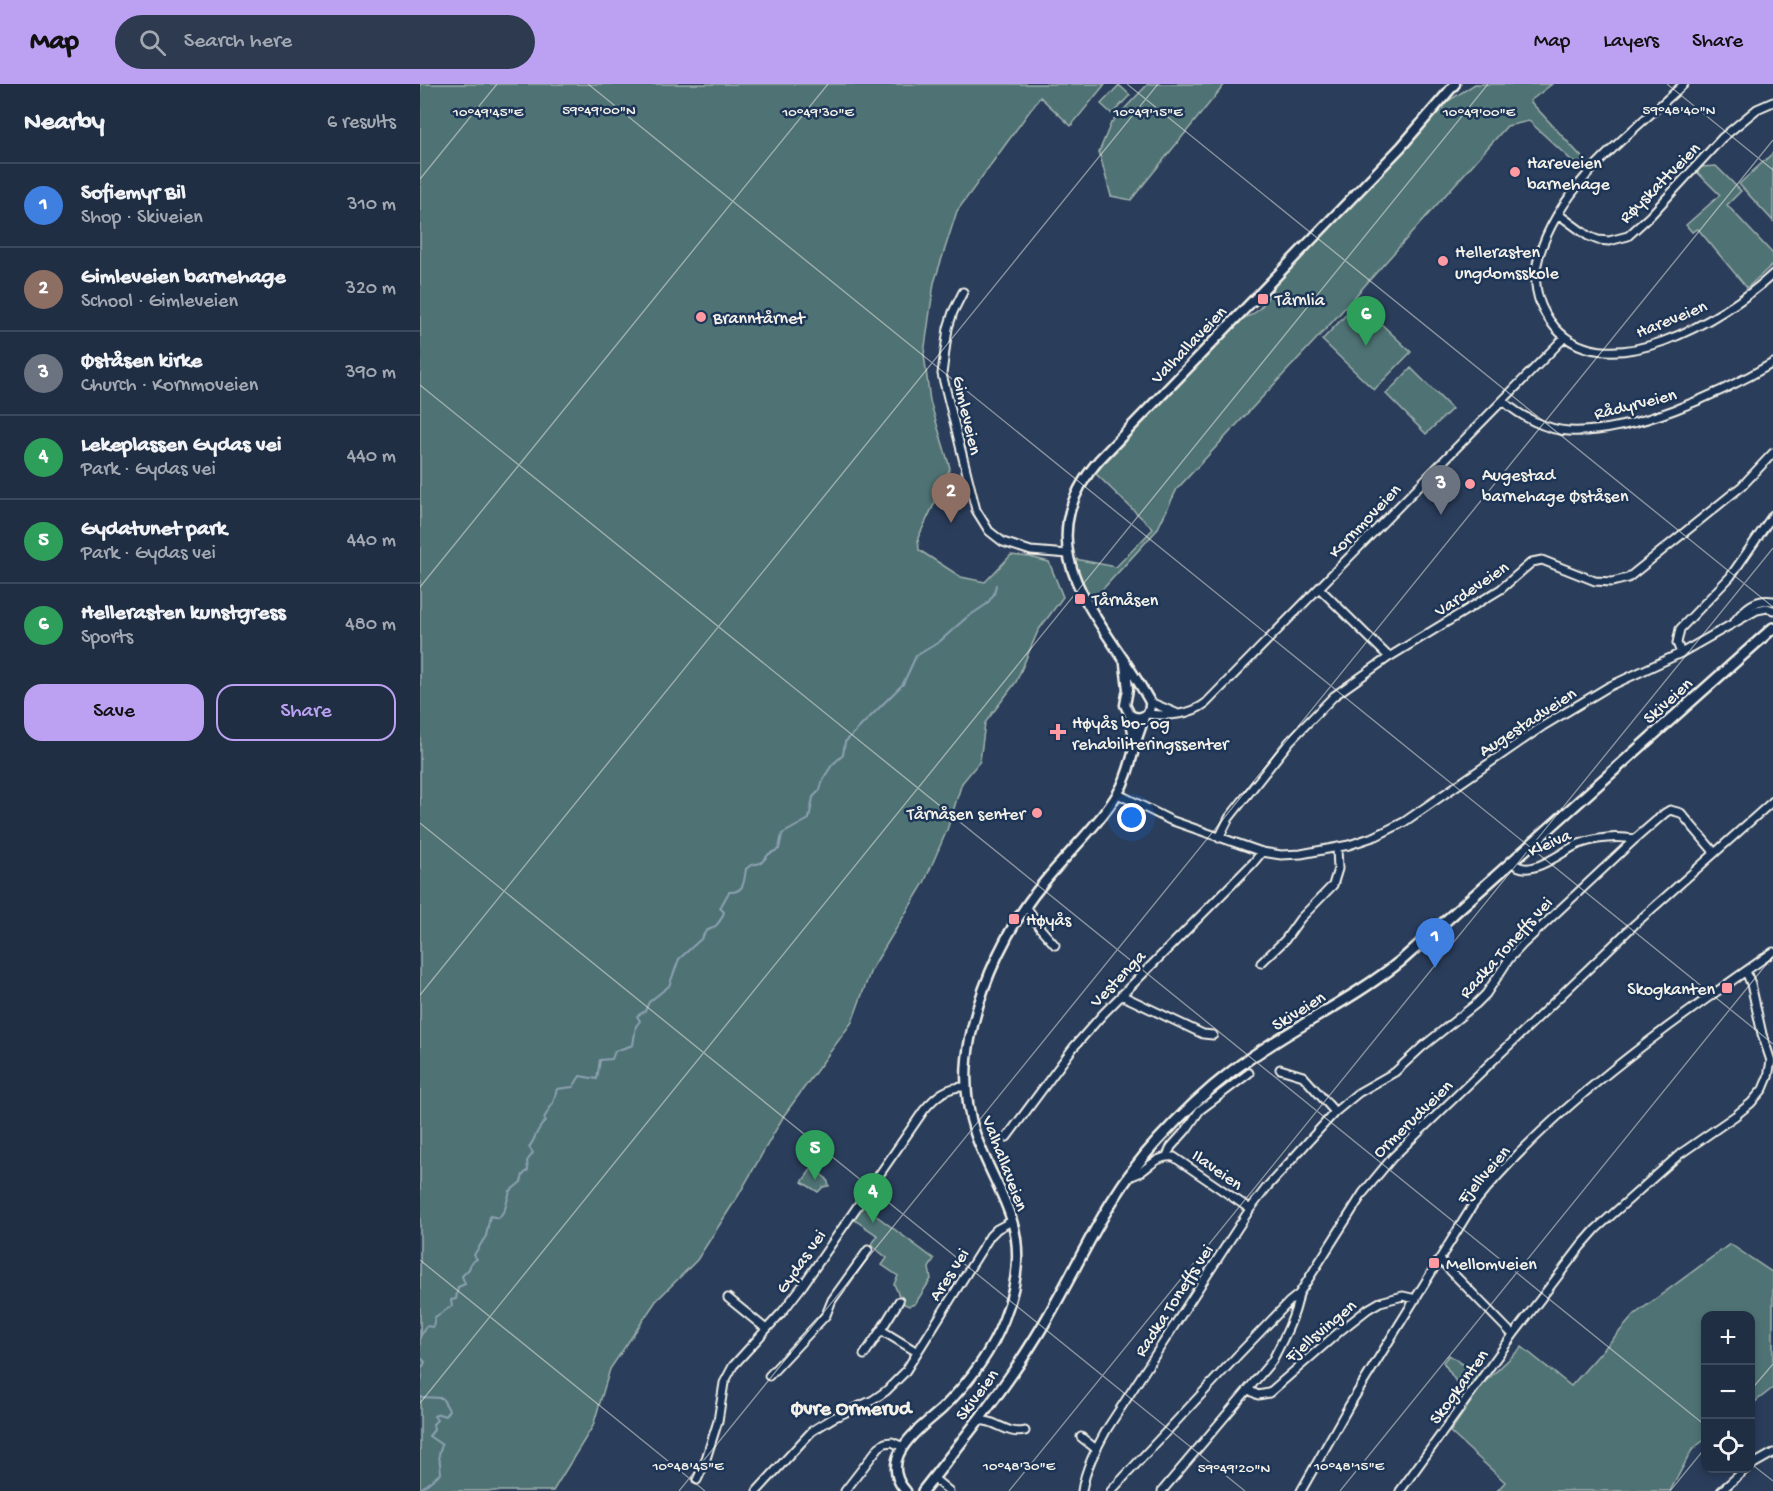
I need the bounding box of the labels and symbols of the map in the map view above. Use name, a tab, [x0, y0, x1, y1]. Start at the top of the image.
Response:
text: 59°49'00"N	[562, 102, 636, 120]
text: 59°48'40"N	[1643, 102, 1716, 120]
text: 10°49'45"E	[452, 104, 524, 122]
text: 10°49'30"E	[781, 104, 854, 122]
text: 10°49'15"E	[1112, 104, 1183, 122]
text: 10°49'00"E	[1442, 104, 1516, 122]
street label: Røyskattveien	[1616, 139, 1706, 229]
place label: Hareveien barnehage	[1527, 154, 1611, 196]
marker: Hareveien barnehage	[1508, 165, 1522, 179]
place label: Hellerasten ungdomsskole	[1455, 243, 1559, 285]
marker: Hellerasten ungdomsskole	[1436, 254, 1450, 268]
place label: Tårnlia	[1274, 291, 1326, 312]
marker: Tårnlia	[1256, 292, 1270, 306]
pin: 6	[1346, 296, 1386, 346]
street label: Hareveien	[1633, 296, 1711, 344]
street label: Valhallaveien	[1147, 302, 1233, 390]
place label: Branntårnet	[712, 309, 806, 330]
marker: Branntårnet	[694, 310, 708, 324]
street label: Gimleveien	[946, 374, 985, 457]
street label: Rådyrveien	[1592, 385, 1679, 426]
pin: 3	[1422, 466, 1460, 515]
place label: Augestad barnehage Øståsen	[1482, 466, 1629, 508]
pin: 2	[932, 474, 970, 523]
marker: Augestad barnehage Øståsen	[1463, 477, 1477, 491]
street label: Kornmoveien	[1325, 480, 1407, 563]
street label: Vardeveien	[1430, 557, 1514, 623]
place label: Tårnåsen	[1091, 591, 1159, 612]
marker: Tårnåsen	[1073, 592, 1087, 606]
street label: Skiveien	[1640, 674, 1698, 729]
street label: Augestadveien	[1476, 684, 1581, 762]
place label: Høyås bo- og rehabiliteringssenter	[1072, 714, 1230, 756]
marker: Høyås bo- og rehabiliteringssenter	[1049, 723, 1067, 741]
your location	[1117, 803, 1146, 832]
place label: Tårnåsen senter	[906, 805, 1027, 826]
marker: Tårnåsen senter	[1030, 806, 1044, 820]
street label: Kleiva	[1525, 825, 1576, 863]
street label: Radka Toneffs vei	[1456, 893, 1558, 1004]
place label: Høyås	[1026, 911, 1072, 932]
marker: Høyås	[1007, 912, 1021, 926]
pin: 1	[1416, 918, 1454, 968]
street label: Vestenga	[1086, 946, 1152, 1013]
place label: Skogkanten	[1627, 980, 1715, 1001]
marker: Skogkanten	[1720, 981, 1734, 995]
street label: Skiveien	[1269, 987, 1330, 1037]
street label: Ormerudveien	[1369, 1076, 1459, 1163]
street label: Valhallaveien	[975, 1112, 1032, 1215]
pin: 5	[796, 1130, 834, 1180]
street label: Fjellveien	[1453, 1142, 1516, 1210]
street label: Ilaveien	[1187, 1146, 1246, 1196]
pin: 4	[854, 1174, 892, 1223]
street label: Gydas vei	[773, 1227, 832, 1298]
street label: Radka Toneffs vei	[1131, 1241, 1219, 1361]
street label: Ares vei	[925, 1245, 975, 1306]
place label: Mellomveien	[1446, 1255, 1537, 1276]
marker: Mellomveien	[1427, 1256, 1441, 1270]
street label: Fjellsvingen	[1281, 1296, 1362, 1368]
street label: Skogkanten	[1426, 1345, 1495, 1429]
street label: Skiveien	[952, 1365, 1004, 1425]
district label: Øvre Ormerud	[791, 1398, 914, 1423]
text: 10°48'45"E	[651, 1458, 724, 1476]
text: 10°48'30"E	[982, 1458, 1056, 1476]
text: 10°48'15"E	[1313, 1458, 1385, 1476]
text: 59°49'20"N	[1198, 1460, 1270, 1478]

